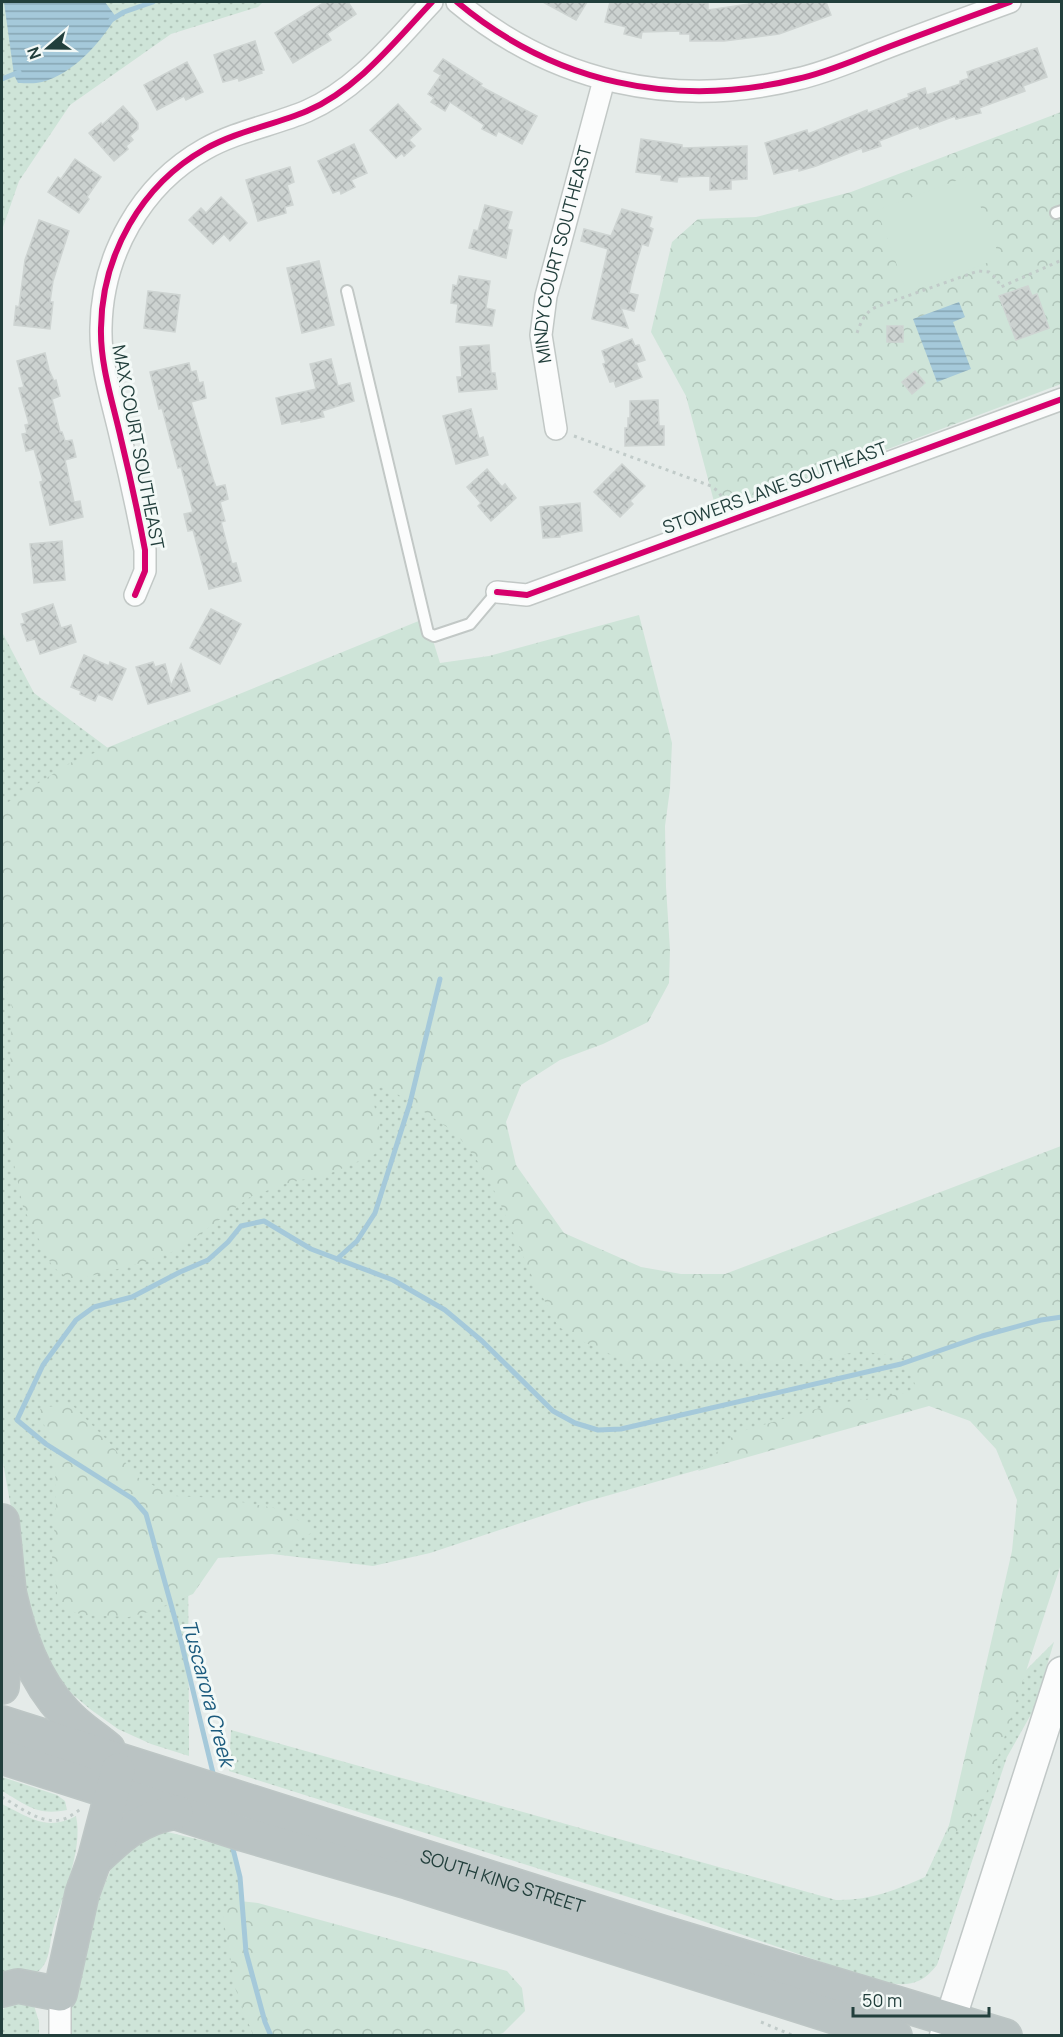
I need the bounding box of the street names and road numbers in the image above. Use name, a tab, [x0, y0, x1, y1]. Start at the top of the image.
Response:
street label: MINDY COURT SOUTHEAST	[528, 143, 597, 365]
street label: MAX COURT SOUTHEAST	[107, 343, 171, 551]
street label: STOWERS LANE SOUTHEAST	[659, 435, 890, 539]
street label: SOUTH KING STREET	[417, 1843, 588, 1918]

